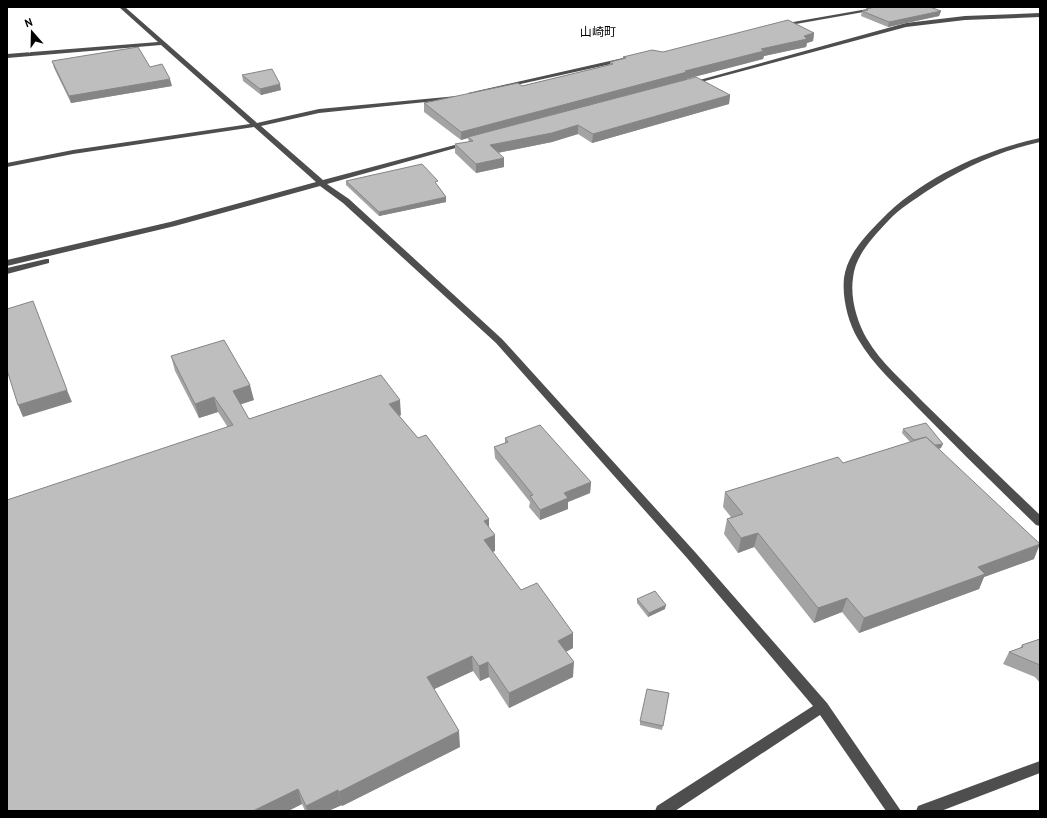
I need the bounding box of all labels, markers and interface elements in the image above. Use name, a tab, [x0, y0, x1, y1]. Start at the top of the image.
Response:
north arrow	[12, 12, 52, 52]
text: N	[23, 15, 34, 30]
district label: 山崎町	[580, 24, 616, 39]

